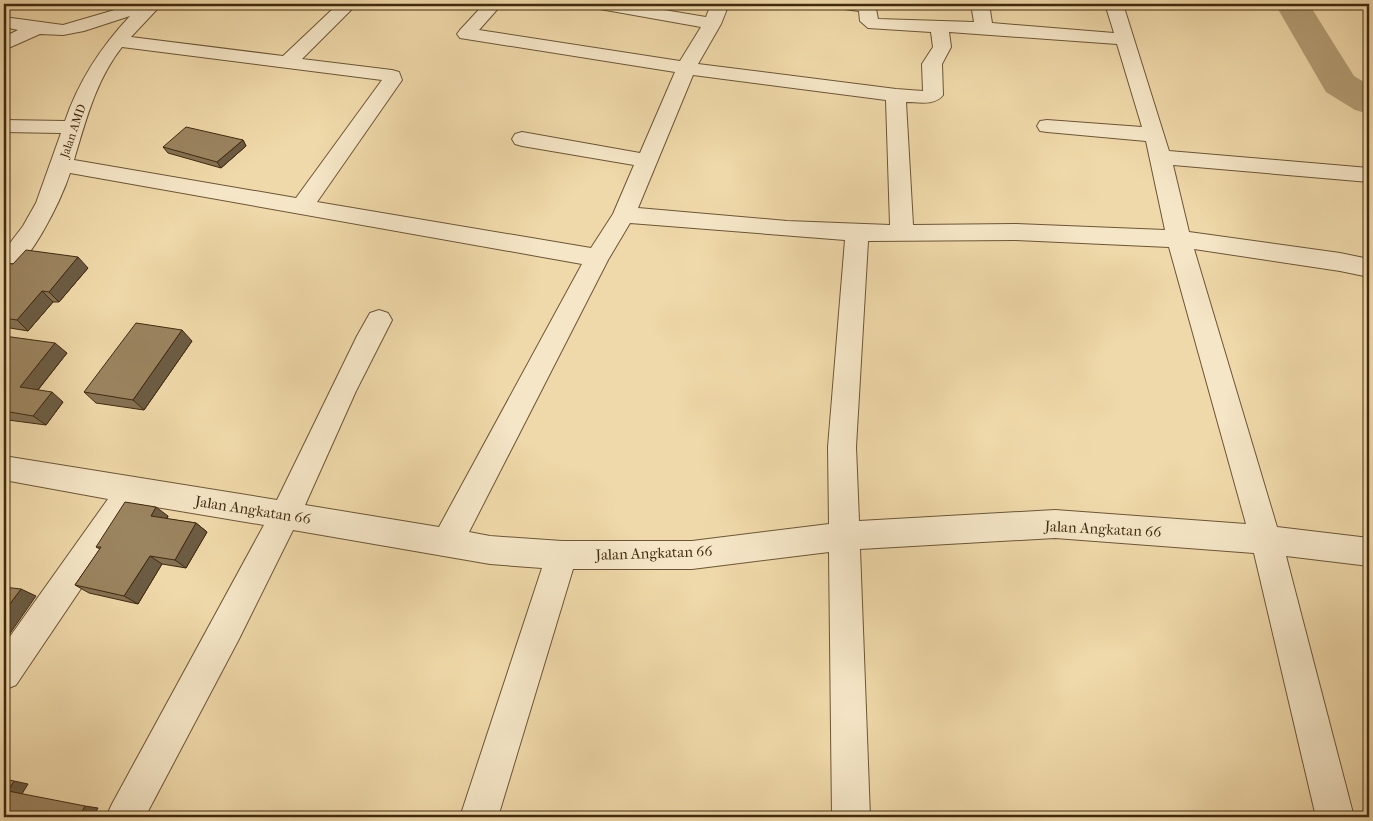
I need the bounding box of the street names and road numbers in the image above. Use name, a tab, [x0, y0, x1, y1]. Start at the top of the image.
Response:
street label: Jalan AMD	[57, 102, 89, 161]
street label: Jalan Angkatan 66	[193, 492, 313, 528]
street label: Jalan Angkatan 66	[1043, 517, 1163, 541]
street label: Jalan Angkatan 66	[594, 542, 714, 564]

